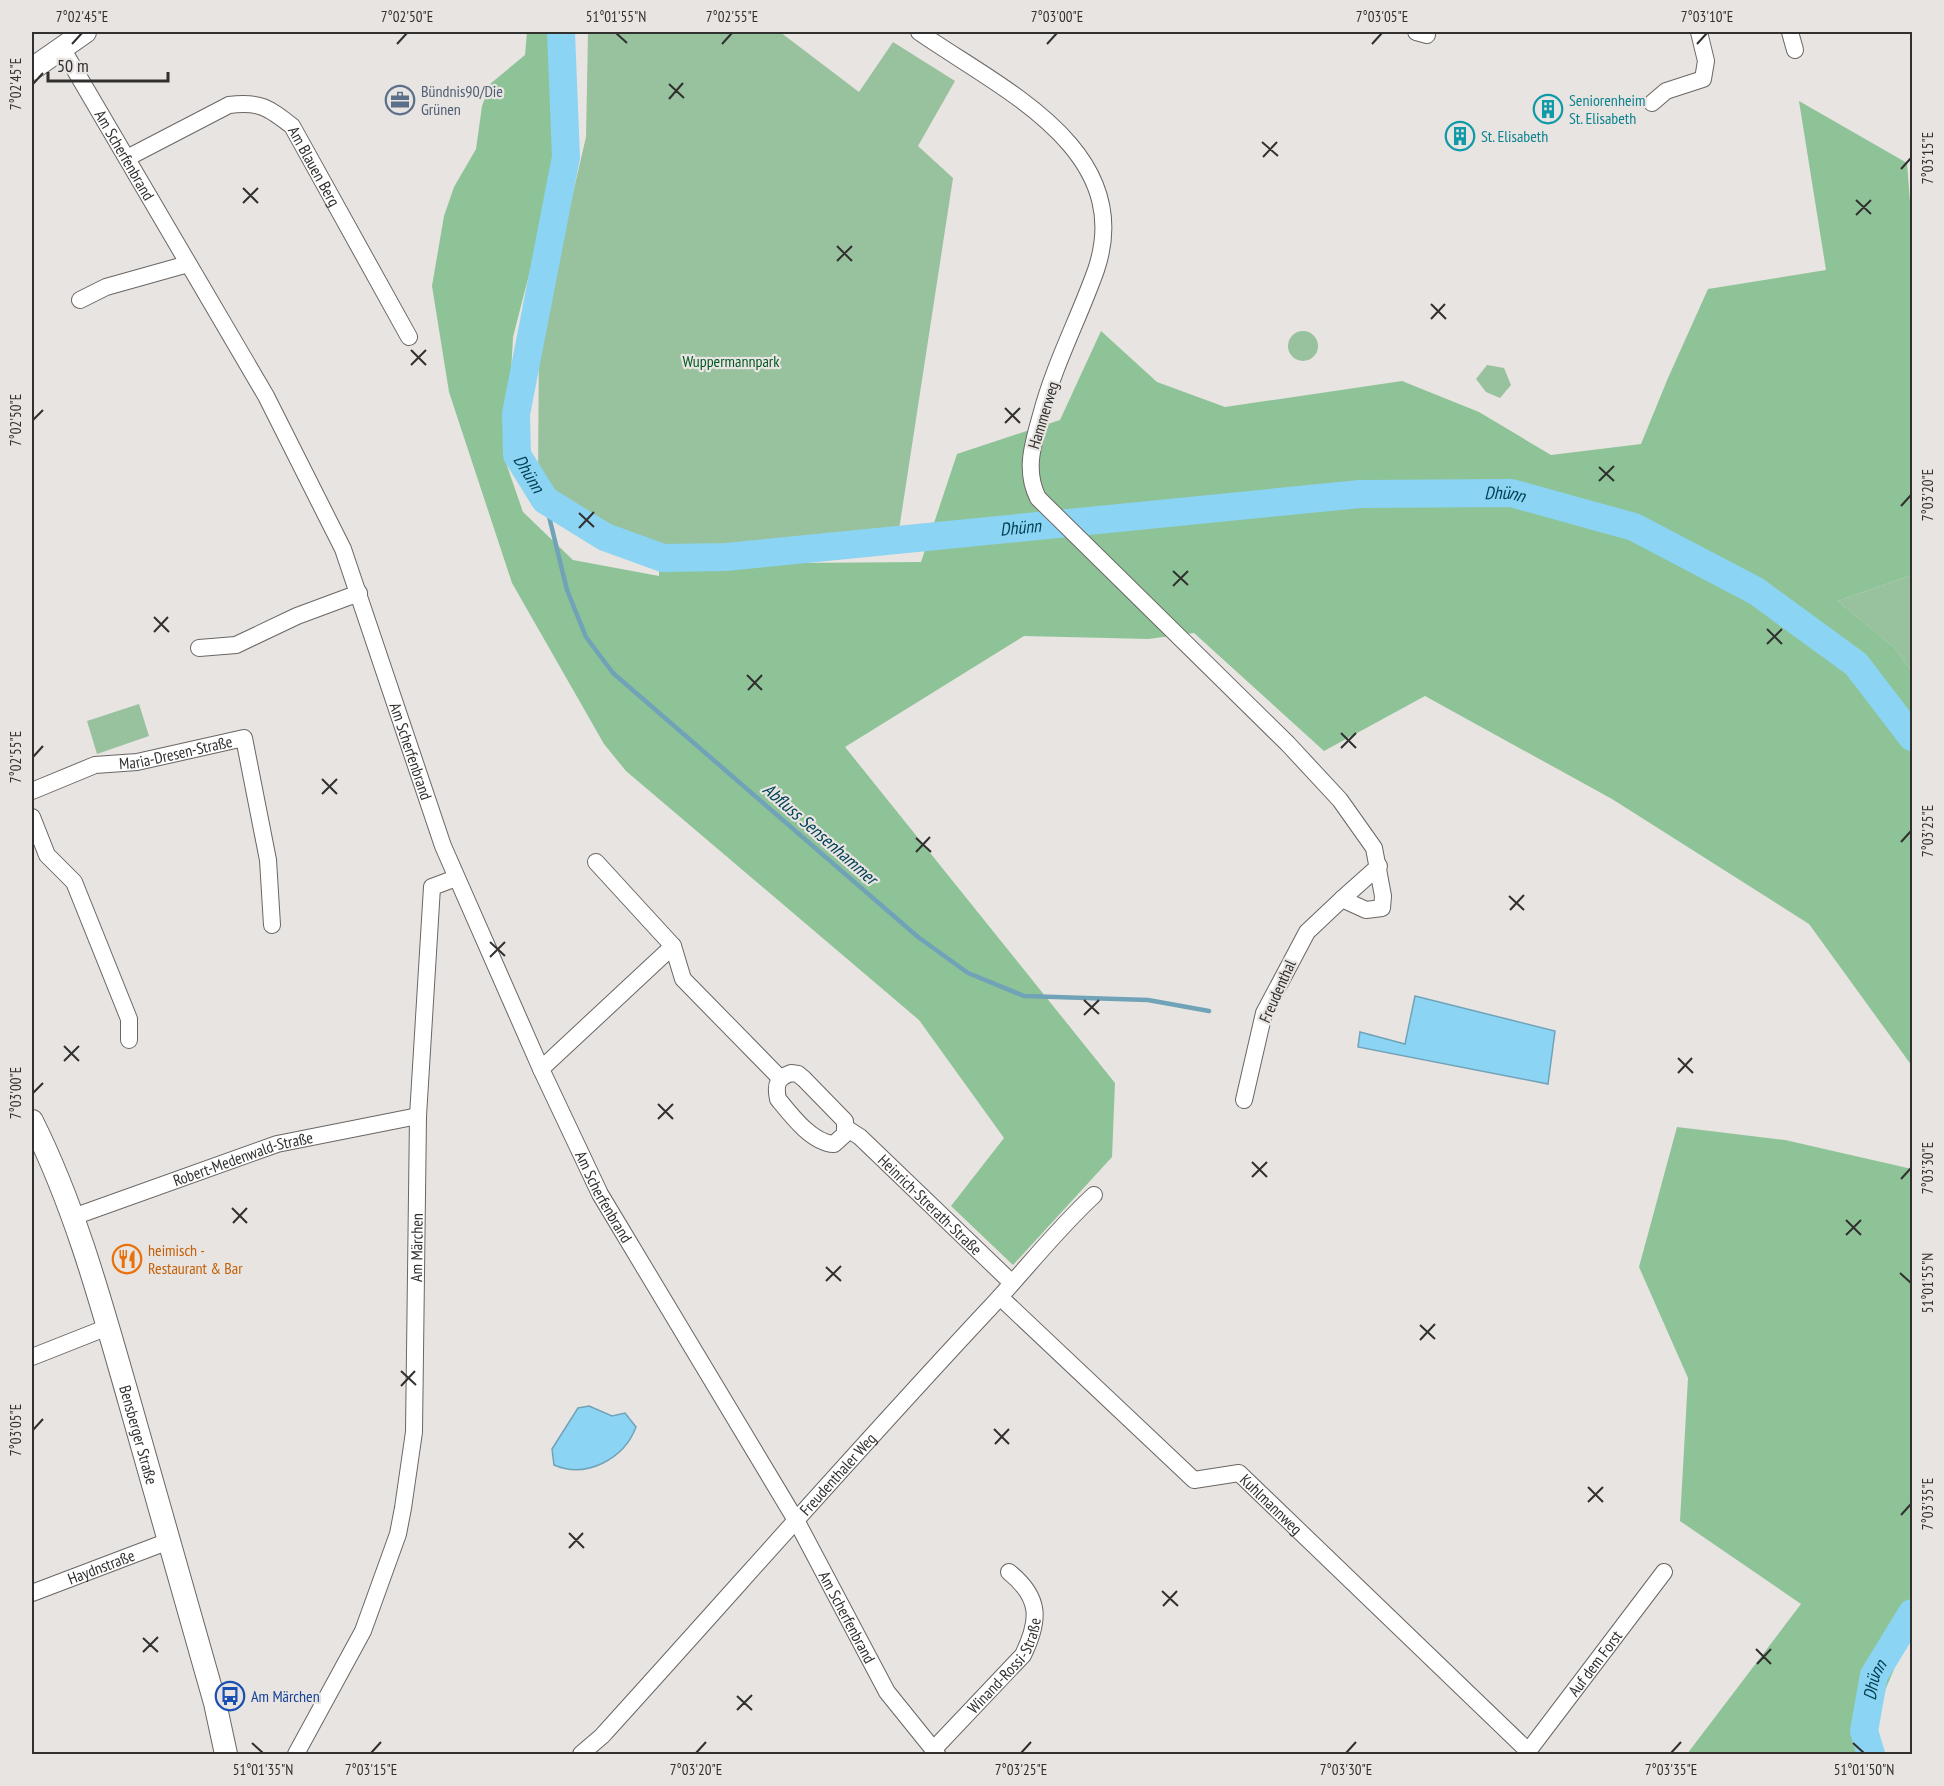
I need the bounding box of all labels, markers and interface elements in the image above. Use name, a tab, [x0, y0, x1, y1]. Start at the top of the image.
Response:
text: 7°02'45"E	[56, 7, 108, 26]
text: 7°02'50"E	[381, 7, 433, 26]
text: 51°01'55"N	[586, 7, 646, 26]
text: 7°02'55"E	[706, 7, 758, 26]
text: 7°03'00"E	[1031, 7, 1083, 26]
text: 7°03'05"E	[1356, 7, 1408, 26]
text: 7°03'10"E	[1681, 7, 1733, 26]
scale bar	[48, 45, 168, 83]
text: 50 m	[57, 54, 89, 77]
text: 7°02'45"E	[6, 58, 25, 110]
place label: Bündnis90/Die Grünen	[421, 81, 503, 119]
office icon: Bündnis90/Die Grünen	[384, 84, 416, 116]
place label: Seniorenheim St. Elisabeth	[1569, 90, 1645, 128]
building icon: Seniorenheim St. Elisabeth	[1532, 93, 1564, 125]
street label: Am Scherfenbrand	[90, 106, 159, 204]
building icon: St. Elisabeth	[1444, 120, 1476, 152]
street label: Am Blauen Berg	[284, 123, 344, 210]
place label: St. Elisabeth	[1481, 126, 1548, 146]
text: 7°03'15"E	[1918, 132, 1937, 184]
park label: Wuppermannpark	[683, 351, 780, 371]
street label: Hammerweg	[1023, 379, 1063, 451]
text: 7°02'50"E	[6, 394, 25, 446]
water label: Dhünn	[508, 450, 550, 498]
text: 7°03'20"E	[1918, 469, 1937, 521]
water label: Dhünn	[1484, 481, 1529, 508]
water label: Dhünn	[999, 514, 1043, 541]
street label: Am Scherfenbrand	[385, 700, 437, 802]
text: 7°02'55"E	[6, 731, 25, 783]
street label: Maria-Dresen-Straße	[118, 731, 234, 773]
water label: Abfluss Sensenhammer	[758, 778, 885, 892]
text: 7°03'25"E	[1918, 805, 1937, 857]
street label: Freudenthal	[1254, 956, 1300, 1026]
text: 7°03'00"E	[6, 1067, 25, 1119]
street label: Robert-Medenwald-Straße	[170, 1127, 315, 1190]
text: 7°03'30"E	[1918, 1142, 1937, 1194]
street label: Am Scherfenbrand	[571, 1148, 637, 1246]
street label: Heinrich-Strerath-Straße	[874, 1150, 986, 1259]
street label: Am Märchen	[406, 1213, 427, 1282]
place label: heimisch - Restaurant & Bar	[148, 1240, 243, 1278]
restaurant icon: heimisch - Restaurant & Bar	[111, 1243, 143, 1275]
text: 51°01'55"N	[1918, 1253, 1937, 1313]
street label: Bensberger Straße	[115, 1383, 162, 1487]
text: 7°03'05"E	[6, 1404, 25, 1456]
street label: Freudenthaler Weg	[795, 1429, 880, 1519]
street label: Kuhlmannweg	[1236, 1469, 1307, 1539]
text: 7°03'35"E	[1918, 1478, 1937, 1530]
street label: Haydnstraße	[65, 1545, 137, 1589]
street label: Am Scherfenbrand	[815, 1568, 880, 1667]
street label: Winand-Rossi-Straße	[963, 1617, 1045, 1718]
street label: Auf dem Forst	[1564, 1626, 1627, 1700]
water label: Dhünn	[1858, 1655, 1892, 1702]
bus stop icon: Am Märchen	[214, 1680, 246, 1712]
place label: Am Märchen	[251, 1686, 320, 1706]
text: 51°01'35"N	[233, 1760, 293, 1779]
text: 7°03'15"E	[345, 1760, 397, 1779]
text: 7°03'20"E	[670, 1760, 722, 1779]
text: 7°03'25"E	[995, 1760, 1047, 1779]
text: 7°03'30"E	[1320, 1760, 1372, 1779]
text: 7°03'35"E	[1645, 1760, 1697, 1779]
text: 51°01'50"N	[1834, 1760, 1894, 1779]

